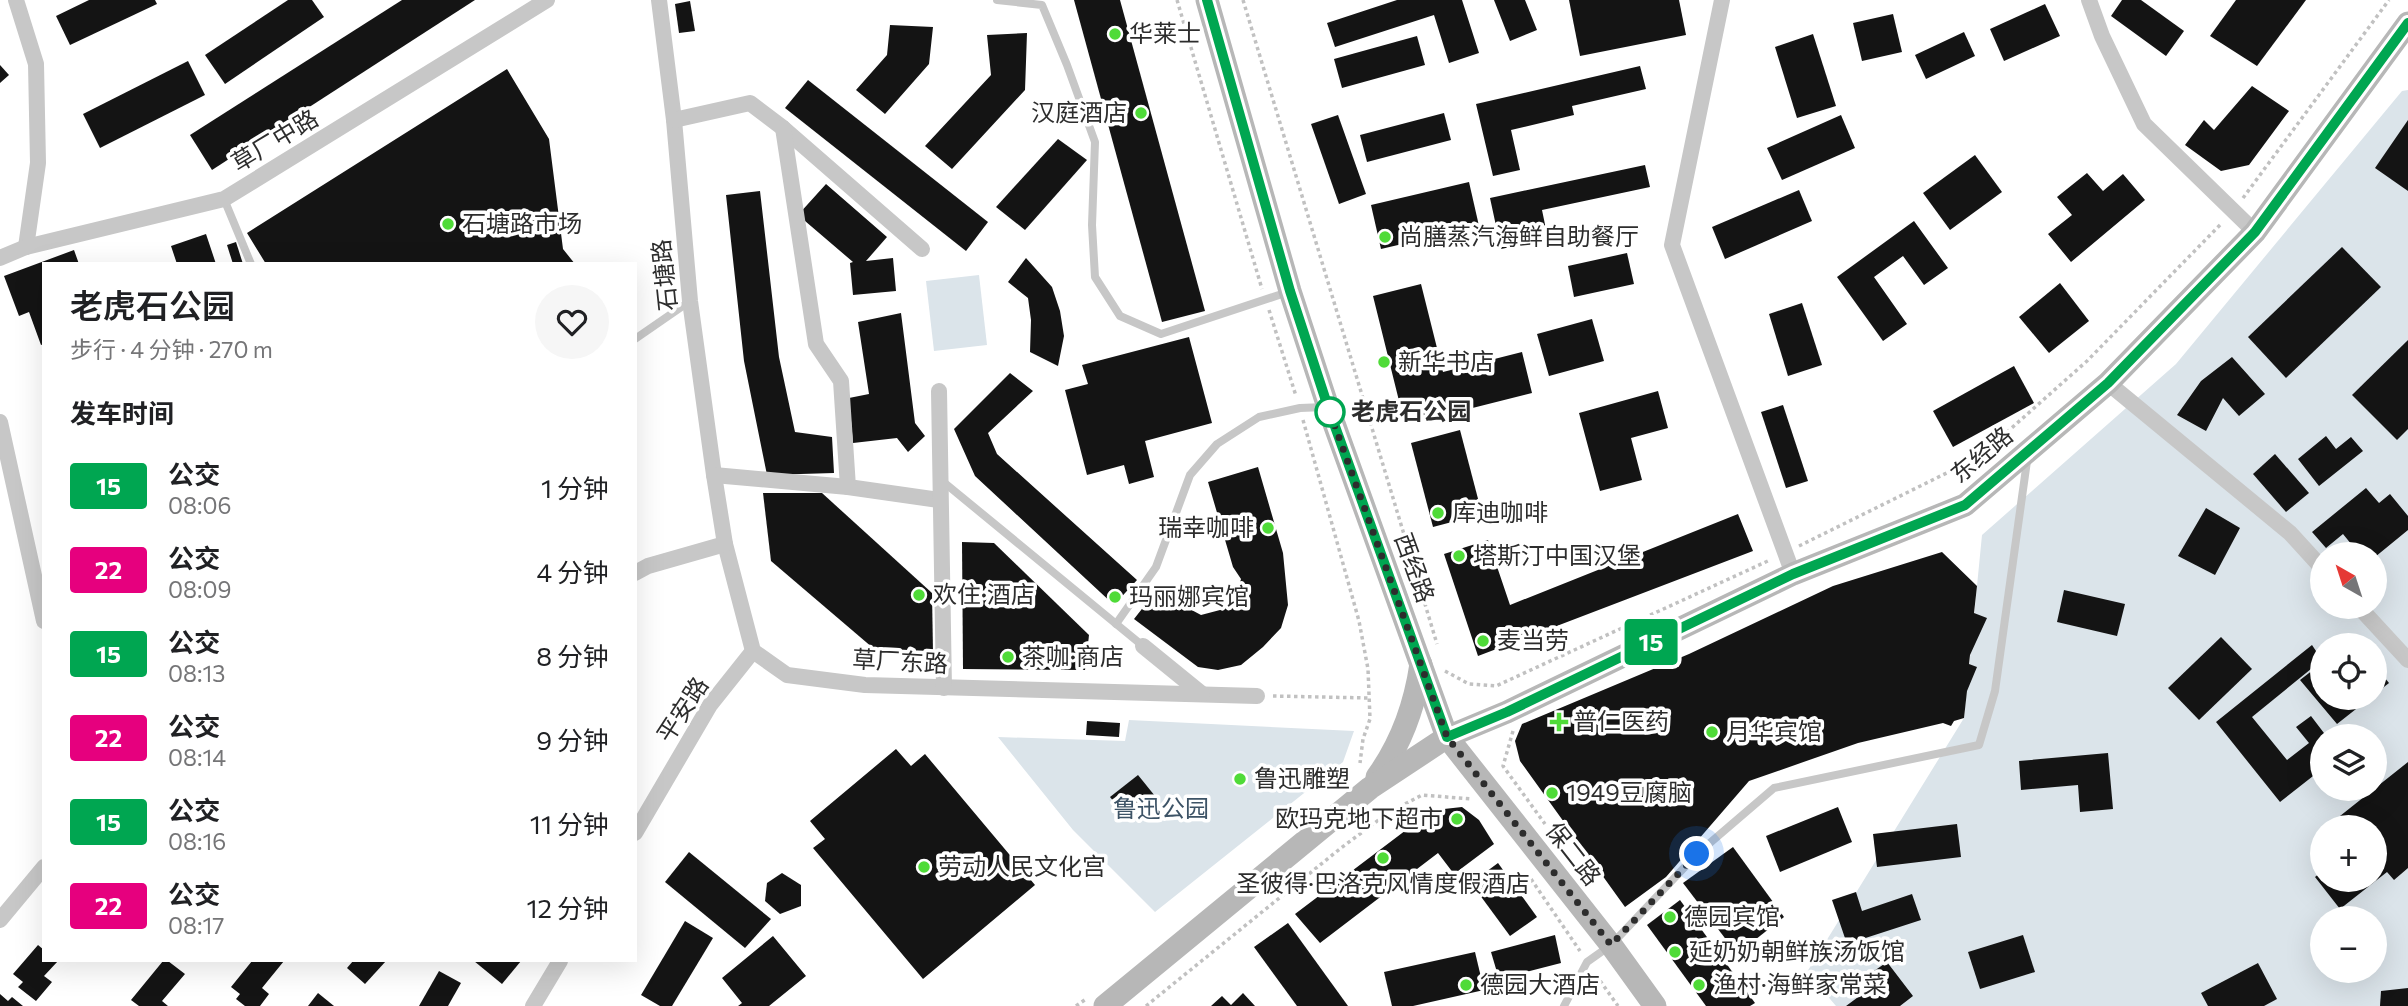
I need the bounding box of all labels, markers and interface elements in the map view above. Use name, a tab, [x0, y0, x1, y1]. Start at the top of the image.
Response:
place label: 华莱士	[1129, 18, 1201, 47]
marker: 华莱士	[1107, 26, 1123, 42]
place label: 汉庭酒店	[1031, 97, 1127, 126]
street label: 草厂中路	[226, 103, 323, 177]
marker: 汉庭酒店	[1133, 105, 1149, 121]
place label: 石塘路市场	[462, 208, 582, 237]
marker: 石塘路市场	[440, 216, 456, 232]
place label: 尚膳蒸汽海鲜自助餐厅	[1399, 221, 1639, 250]
marker: 尚膳蒸汽海鲜自助餐厅	[1377, 229, 1393, 245]
street label: 石塘路	[645, 238, 682, 312]
text: 老虎石公园	[70, 284, 235, 325]
button: heart	[535, 285, 609, 359]
text: 步行 · 4 分钟 · 270 m	[70, 335, 273, 363]
place label: 新华书店	[1398, 346, 1494, 375]
marker: 新华书店	[1376, 354, 1392, 370]
place label: 老虎石公园	[1351, 396, 1471, 425]
text: 发车时间	[70, 397, 174, 428]
marker: 老虎石公园	[1315, 397, 1345, 427]
street label: 东经路	[1944, 420, 2018, 488]
text: 公交	[168, 458, 220, 489]
text: 15	[96, 471, 121, 500]
text: 1 分钟	[541, 472, 609, 503]
text: 08:06	[168, 491, 231, 519]
place label: 库迪咖啡	[1452, 497, 1548, 526]
marker: 库迪咖啡	[1430, 505, 1446, 521]
place label: 瑞幸咖啡	[1158, 512, 1254, 541]
marker: 瑞幸咖啡	[1260, 520, 1276, 536]
street label: 西经路	[1389, 529, 1441, 606]
place label: 塔斯汀中国汉堡	[1473, 540, 1641, 569]
text: 公交	[168, 542, 220, 573]
north arrow	[2310, 542, 2387, 620]
map controls	[2310, 542, 2387, 983]
marker: 塔斯汀中国汉堡	[1451, 548, 1467, 564]
text: 22	[95, 555, 122, 584]
text: 4 分钟	[536, 556, 609, 587]
text: 08:09	[168, 575, 231, 603]
place label: 欢住·酒店	[933, 579, 1035, 608]
place label: 玛丽娜宾馆	[1129, 581, 1249, 610]
marker: 欢住·酒店	[911, 587, 927, 603]
marker: 玛丽娜宾馆	[1107, 589, 1123, 605]
line badge: 15	[1620, 619, 1682, 665]
place label: 麦当劳	[1497, 625, 1569, 654]
text: 公交	[168, 626, 220, 657]
text: 15	[1639, 627, 1663, 656]
marker: 麦当劳	[1475, 633, 1491, 649]
button: locate	[2310, 633, 2387, 710]
text: 15	[96, 639, 121, 668]
text: 8 分钟	[536, 640, 609, 671]
place label: 茶咖·商店	[1022, 641, 1124, 670]
street label: 草厂东路	[851, 644, 949, 677]
marker: 茶咖·商店	[1000, 649, 1016, 665]
text: 08:13	[168, 659, 225, 687]
street label: 平安路	[650, 671, 714, 747]
place label: 普仁医药	[1573, 706, 1669, 735]
text: 公交	[168, 710, 220, 741]
marker: 普仁医药	[1551, 714, 1567, 730]
place label: 月华宾馆	[1726, 716, 1822, 745]
text: 22	[95, 723, 122, 752]
text: 9 分钟	[536, 724, 609, 755]
marker: 月华宾馆	[1704, 724, 1720, 740]
button: layers	[2310, 724, 2387, 801]
text: 08:14	[168, 743, 226, 771]
place label: 鲁迅雕塑	[1254, 763, 1350, 792]
marker: 鲁迅雕塑	[1232, 771, 1248, 787]
place label: 1949豆腐脑	[1566, 777, 1692, 806]
marker: 1949豆腐脑	[1544, 785, 1560, 801]
park label: 鲁迅公园	[1113, 793, 1209, 822]
text: 公交	[168, 794, 220, 825]
place label: 欧玛克地下超市	[1275, 803, 1443, 832]
text: 15	[96, 807, 121, 836]
text: 11 分钟	[530, 808, 609, 839]
marker: 欧玛克地下超市	[1449, 811, 1465, 827]
button: +	[2310, 815, 2387, 892]
street label: 保二路	[1541, 816, 1608, 890]
text: 08:16	[168, 827, 226, 855]
your location	[1679, 836, 1714, 871]
marker: 圣彼得·巴洛克风情度假酒店	[1375, 850, 1391, 866]
place label: 劳动人民文化宫	[938, 851, 1106, 880]
marker: 劳动人民文化宫	[916, 859, 932, 875]
place label: 圣彼得·巴洛克风情度假酒店	[1236, 868, 1530, 897]
text: 公交	[168, 878, 220, 909]
text: 22	[95, 891, 122, 920]
text: 12 分钟	[526, 892, 609, 923]
place label: 德园宾馆	[1684, 901, 1780, 930]
button: −	[2310, 906, 2387, 983]
marker: 德园宾馆	[1662, 909, 1678, 925]
text: 08:17	[168, 911, 224, 939]
place label: 延奶奶朝鲜族汤饭馆	[1689, 936, 1905, 965]
marker: 延奶奶朝鲜族汤饭馆	[1667, 944, 1683, 960]
place label: 德园大酒店	[1480, 969, 1600, 998]
place label: 渔村·海鲜家常菜	[1713, 969, 1887, 998]
marker: 德园大酒店	[1458, 977, 1474, 993]
marker: 渔村·海鲜家常菜	[1691, 977, 1707, 993]

